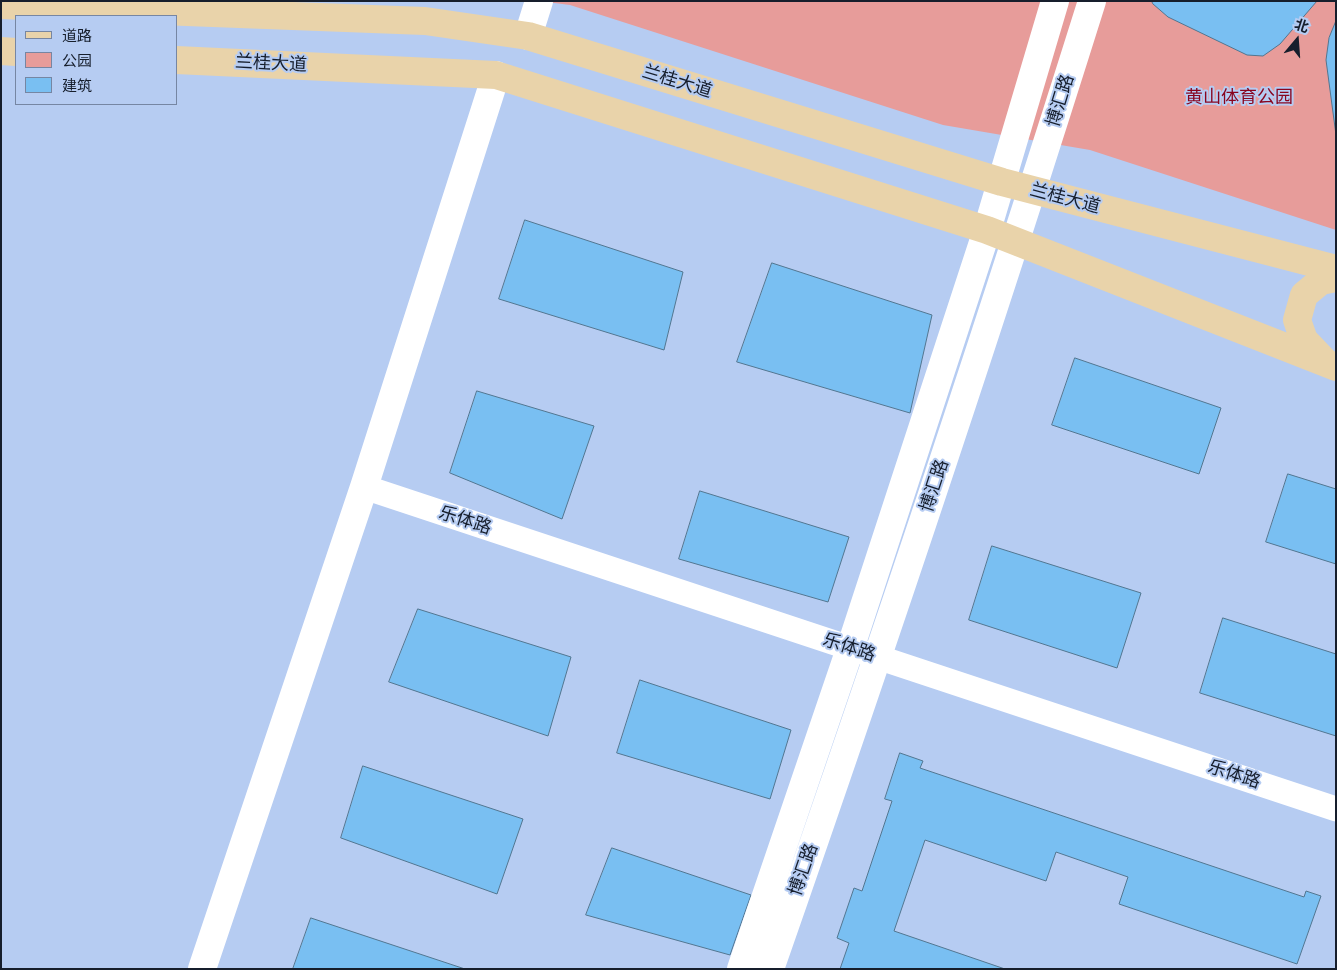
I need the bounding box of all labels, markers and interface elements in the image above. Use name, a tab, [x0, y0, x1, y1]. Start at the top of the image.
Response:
legend	[15, 15, 178, 105]
north arrow	[1272, 15, 1322, 65]
text: 北	[1292, 15, 1311, 36]
text: 道路	[62, 26, 92, 45]
text: 公园	[62, 51, 92, 70]
street label: 兰桂大道	[234, 51, 308, 77]
street label: 兰桂大道	[639, 61, 715, 103]
street label: 博汇路	[1043, 72, 1079, 130]
text: 建筑	[62, 76, 92, 95]
park label: 黄山体育公园	[1185, 87, 1293, 109]
street label: 兰桂大道	[1027, 179, 1103, 219]
street label: 博汇路	[916, 457, 954, 515]
street label: 乐体路	[436, 502, 494, 540]
street label: 乐体路	[820, 629, 878, 667]
street label: 乐体路	[1205, 756, 1263, 794]
street label: 博汇路	[785, 841, 823, 899]

